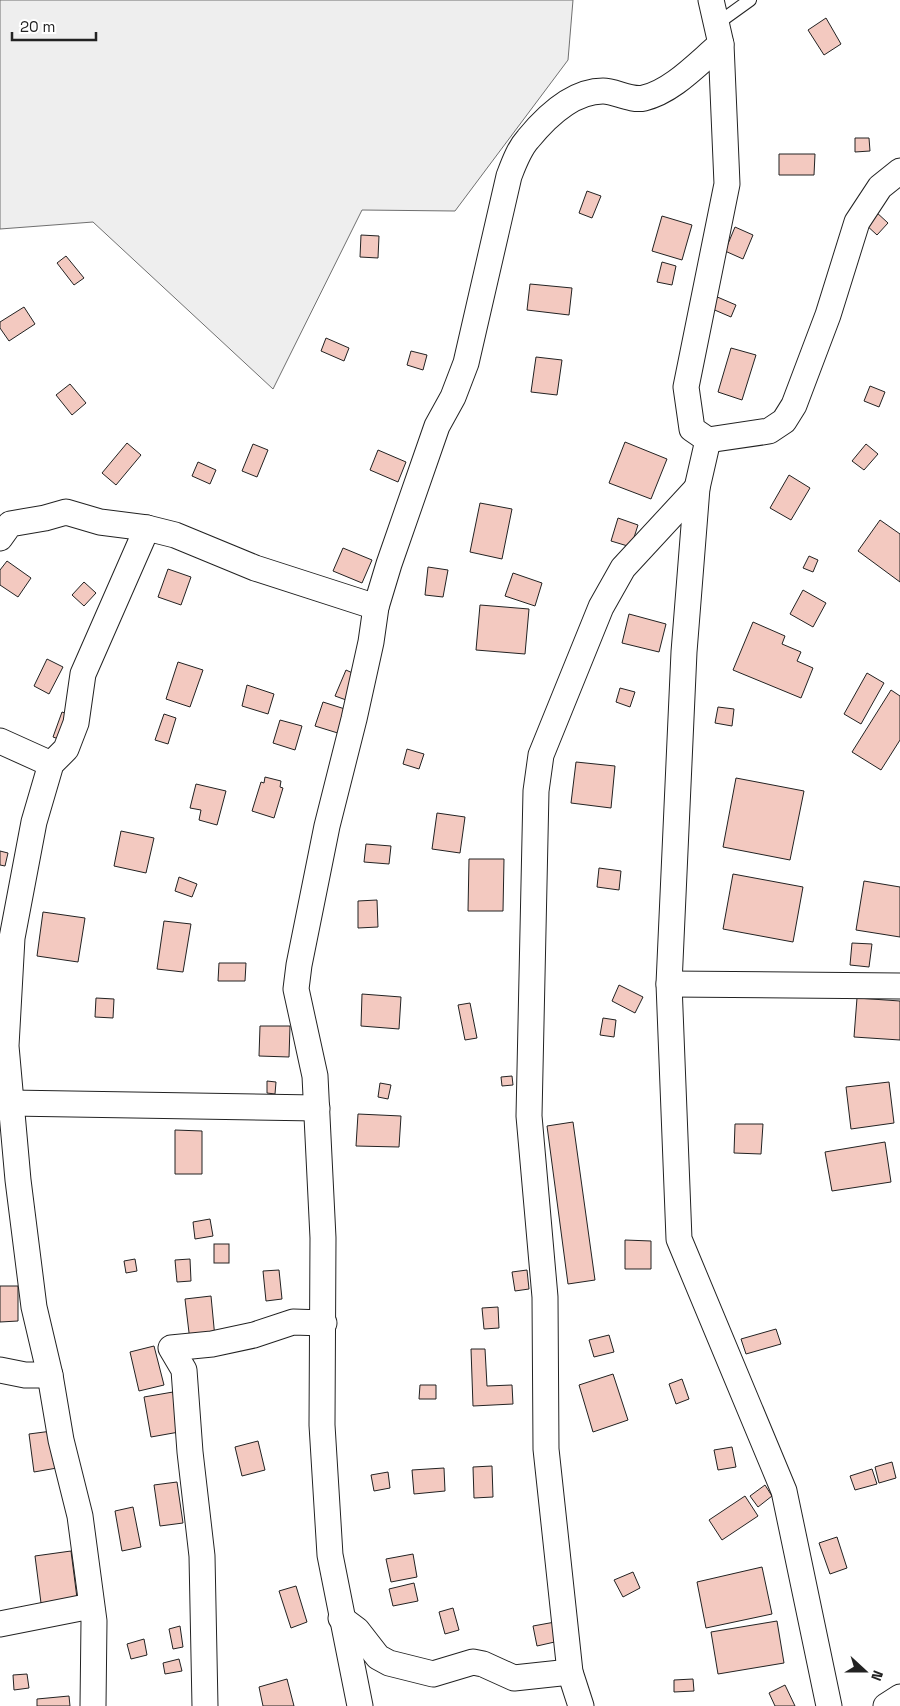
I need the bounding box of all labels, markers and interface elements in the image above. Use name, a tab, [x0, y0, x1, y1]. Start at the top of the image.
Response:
scale bar	[12, 10, 96, 42]
text: 20 m	[20, 17, 55, 36]
north arrow	[840, 1646, 890, 1696]
text: N	[867, 1668, 887, 1683]

